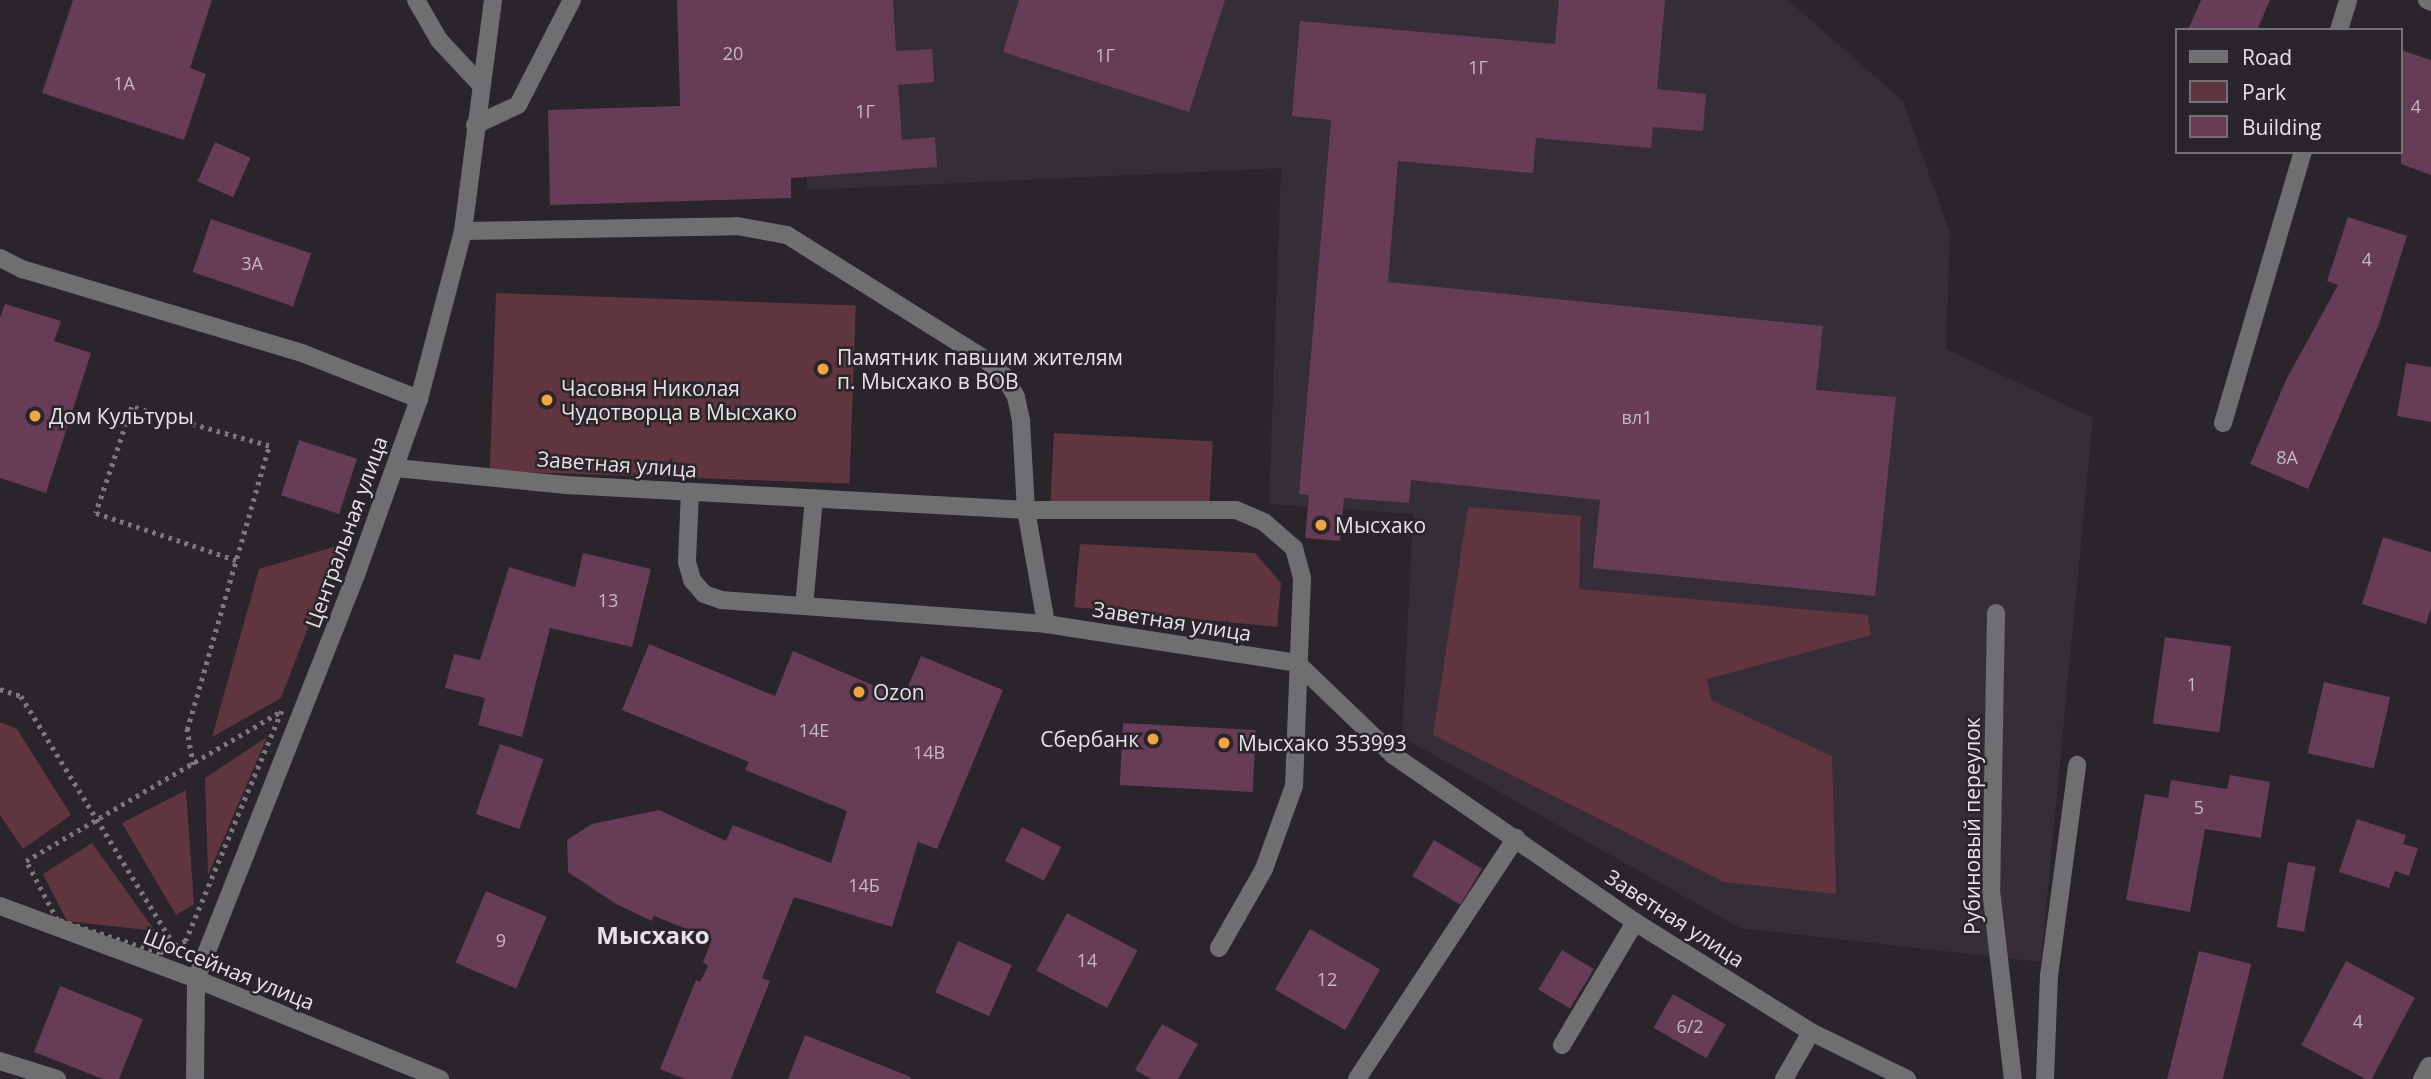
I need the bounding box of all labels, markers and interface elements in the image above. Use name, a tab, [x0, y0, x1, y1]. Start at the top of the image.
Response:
legend	[2176, 28, 2403, 154]
house number: 20	[723, 42, 743, 64]
text: Road	[2242, 43, 2292, 71]
house number: 1Г	[1095, 44, 1115, 66]
house number: 1Г	[1468, 56, 1488, 78]
house number: 1А	[113, 72, 135, 94]
text: Park	[2242, 78, 2286, 106]
house number: 4	[2411, 95, 2421, 117]
house number: 1Г	[855, 100, 875, 122]
text: Building	[2242, 113, 2321, 141]
house number: 4	[2362, 248, 2372, 270]
house number: 3А	[241, 252, 263, 274]
place label: Памятник павшим жителям п. Мысхако в ВОВ	[837, 344, 1123, 394]
marker: Памятник павшим жителям п. Мысхако в ВОВ	[815, 361, 831, 377]
place label: Часовня Николая Чудотворца в Мысхако	[561, 375, 797, 425]
marker: Часовня Николая Чудотворца в Мысхако	[539, 392, 555, 408]
place label: Дом Культуры	[49, 403, 194, 429]
house number: вл1	[1622, 406, 1652, 428]
marker: Дом Культуры	[27, 408, 43, 424]
street label: Центральная улица	[300, 433, 392, 631]
street label: Заветная улица	[536, 446, 698, 482]
house number: 8А	[2276, 446, 2298, 468]
place label: Мысхако	[1335, 512, 1426, 538]
marker: Мысхако	[1313, 517, 1329, 533]
house number: 13	[598, 589, 618, 611]
street label: Заветная улица	[1091, 596, 1253, 646]
house number: 1	[2187, 673, 2197, 695]
place label: Ozon	[873, 679, 925, 705]
marker: Ozon	[851, 684, 867, 700]
street label: Рубиновый переулок	[1959, 717, 1985, 935]
house number: 14Е	[799, 719, 829, 741]
place label: Сбербанк	[1040, 726, 1139, 752]
place label: Мысхако 353993	[1238, 730, 1407, 756]
marker: Сбербанк	[1145, 731, 1161, 747]
marker: Мысхако 353993	[1216, 735, 1232, 751]
house number: 14В	[913, 741, 945, 763]
house number: 5	[2194, 796, 2204, 818]
street label: Заветная улица	[1601, 864, 1749, 972]
house number: 14Б	[848, 874, 880, 896]
district label: Мысхако	[596, 921, 710, 949]
street label: Шоссейная улица	[140, 923, 318, 1015]
house number: 9	[496, 929, 506, 951]
house number: 14	[1077, 949, 1097, 971]
house number: 12	[1317, 968, 1337, 990]
house number: 4	[2353, 1010, 2363, 1032]
house number: 6/2	[1676, 1015, 1704, 1037]

